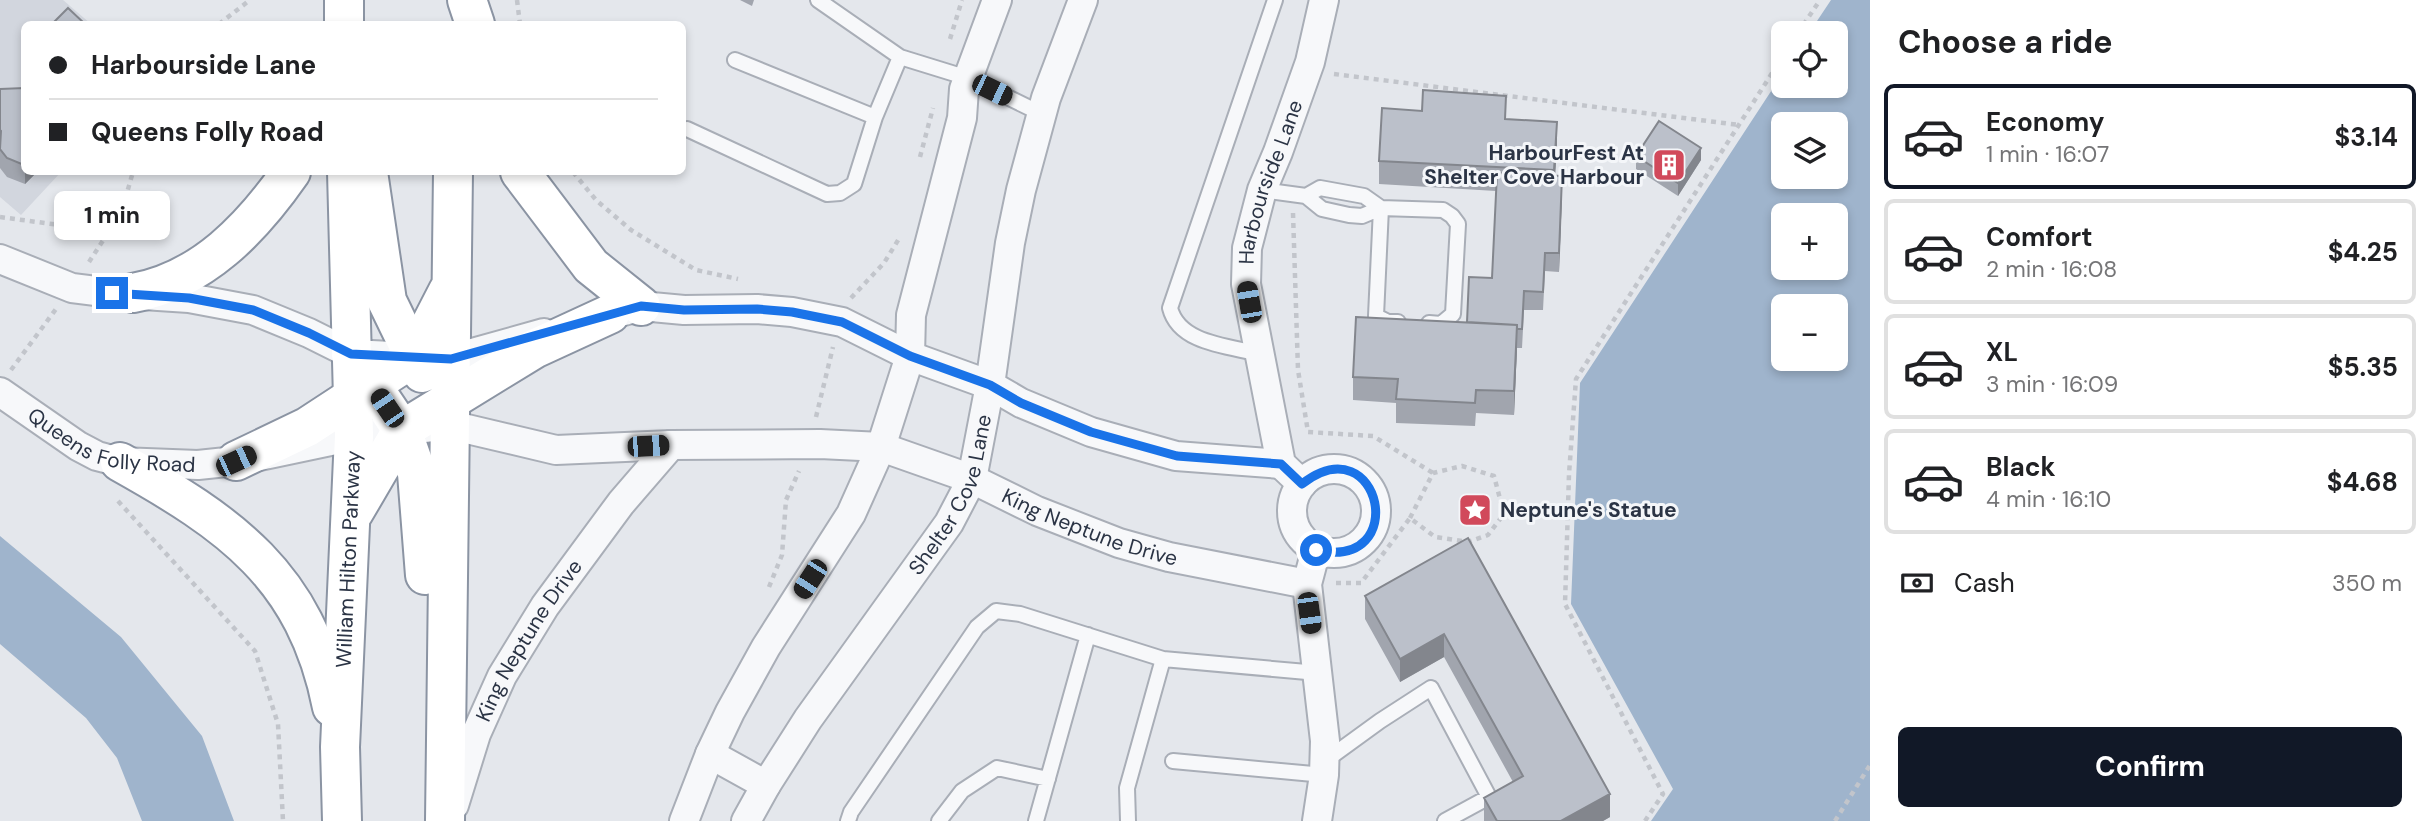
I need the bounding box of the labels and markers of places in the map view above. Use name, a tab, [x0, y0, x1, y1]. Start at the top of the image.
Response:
place label: HarbourFest At Shelter Cove Harbour	[1424, 139, 1644, 191]
building icon: HarbourFest At Shelter Cove Harbour	[1650, 146, 1688, 184]
place icon: Neptune's Statue	[1456, 491, 1494, 529]
place label: Neptune's Statue	[1500, 496, 1677, 524]

